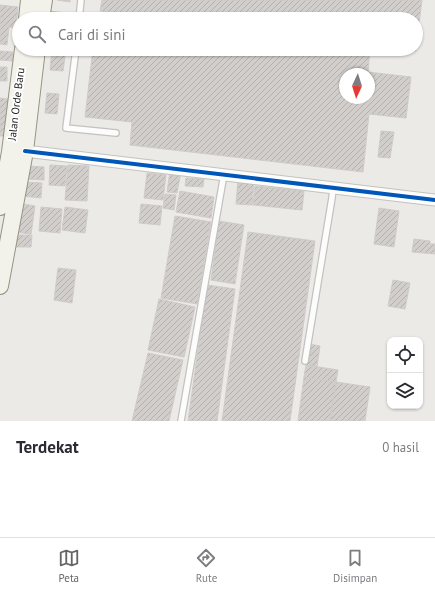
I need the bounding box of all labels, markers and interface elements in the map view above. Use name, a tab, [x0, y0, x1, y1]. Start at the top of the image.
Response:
search box	[12, 12, 423, 56]
icon: search	[26, 23, 48, 45]
text: Cari di sini	[58, 25, 126, 44]
street label: Jalan Orde Baru	[4, 67, 27, 142]
north arrow	[339, 68, 375, 104]
map controls	[387, 337, 423, 409]
button: locate	[387, 337, 423, 373]
button: layers	[387, 373, 423, 409]
text: Terdekat	[16, 436, 79, 458]
text: 0 hasil	[382, 439, 419, 456]
tab: Peta	[58, 547, 80, 585]
tab: Rute	[195, 547, 217, 585]
tab: Disimpan	[333, 547, 377, 585]

